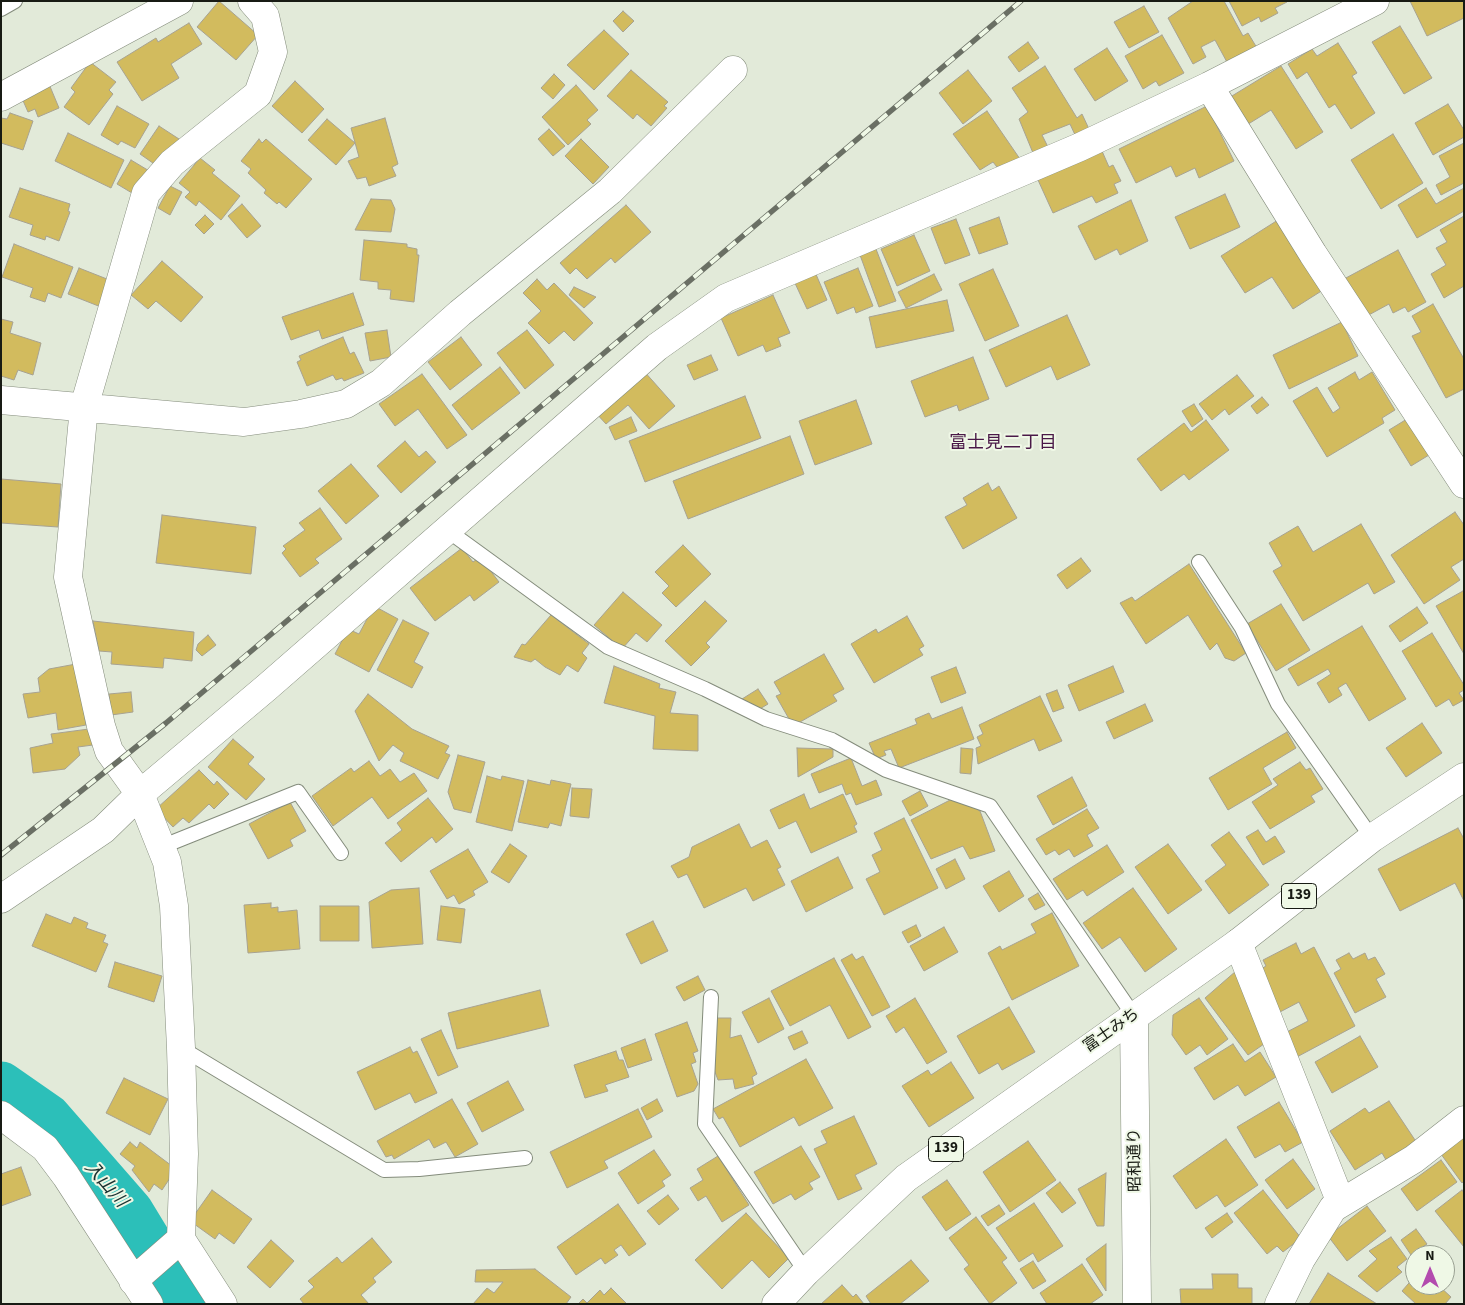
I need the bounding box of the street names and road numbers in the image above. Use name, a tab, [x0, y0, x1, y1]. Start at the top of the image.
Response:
road number: 139	[1282, 884, 1316, 908]
street label: 富士みち	[1080, 1005, 1144, 1057]
street label: 昭和通り	[1126, 1128, 1146, 1192]
road number: 139	[928, 1136, 964, 1162]

